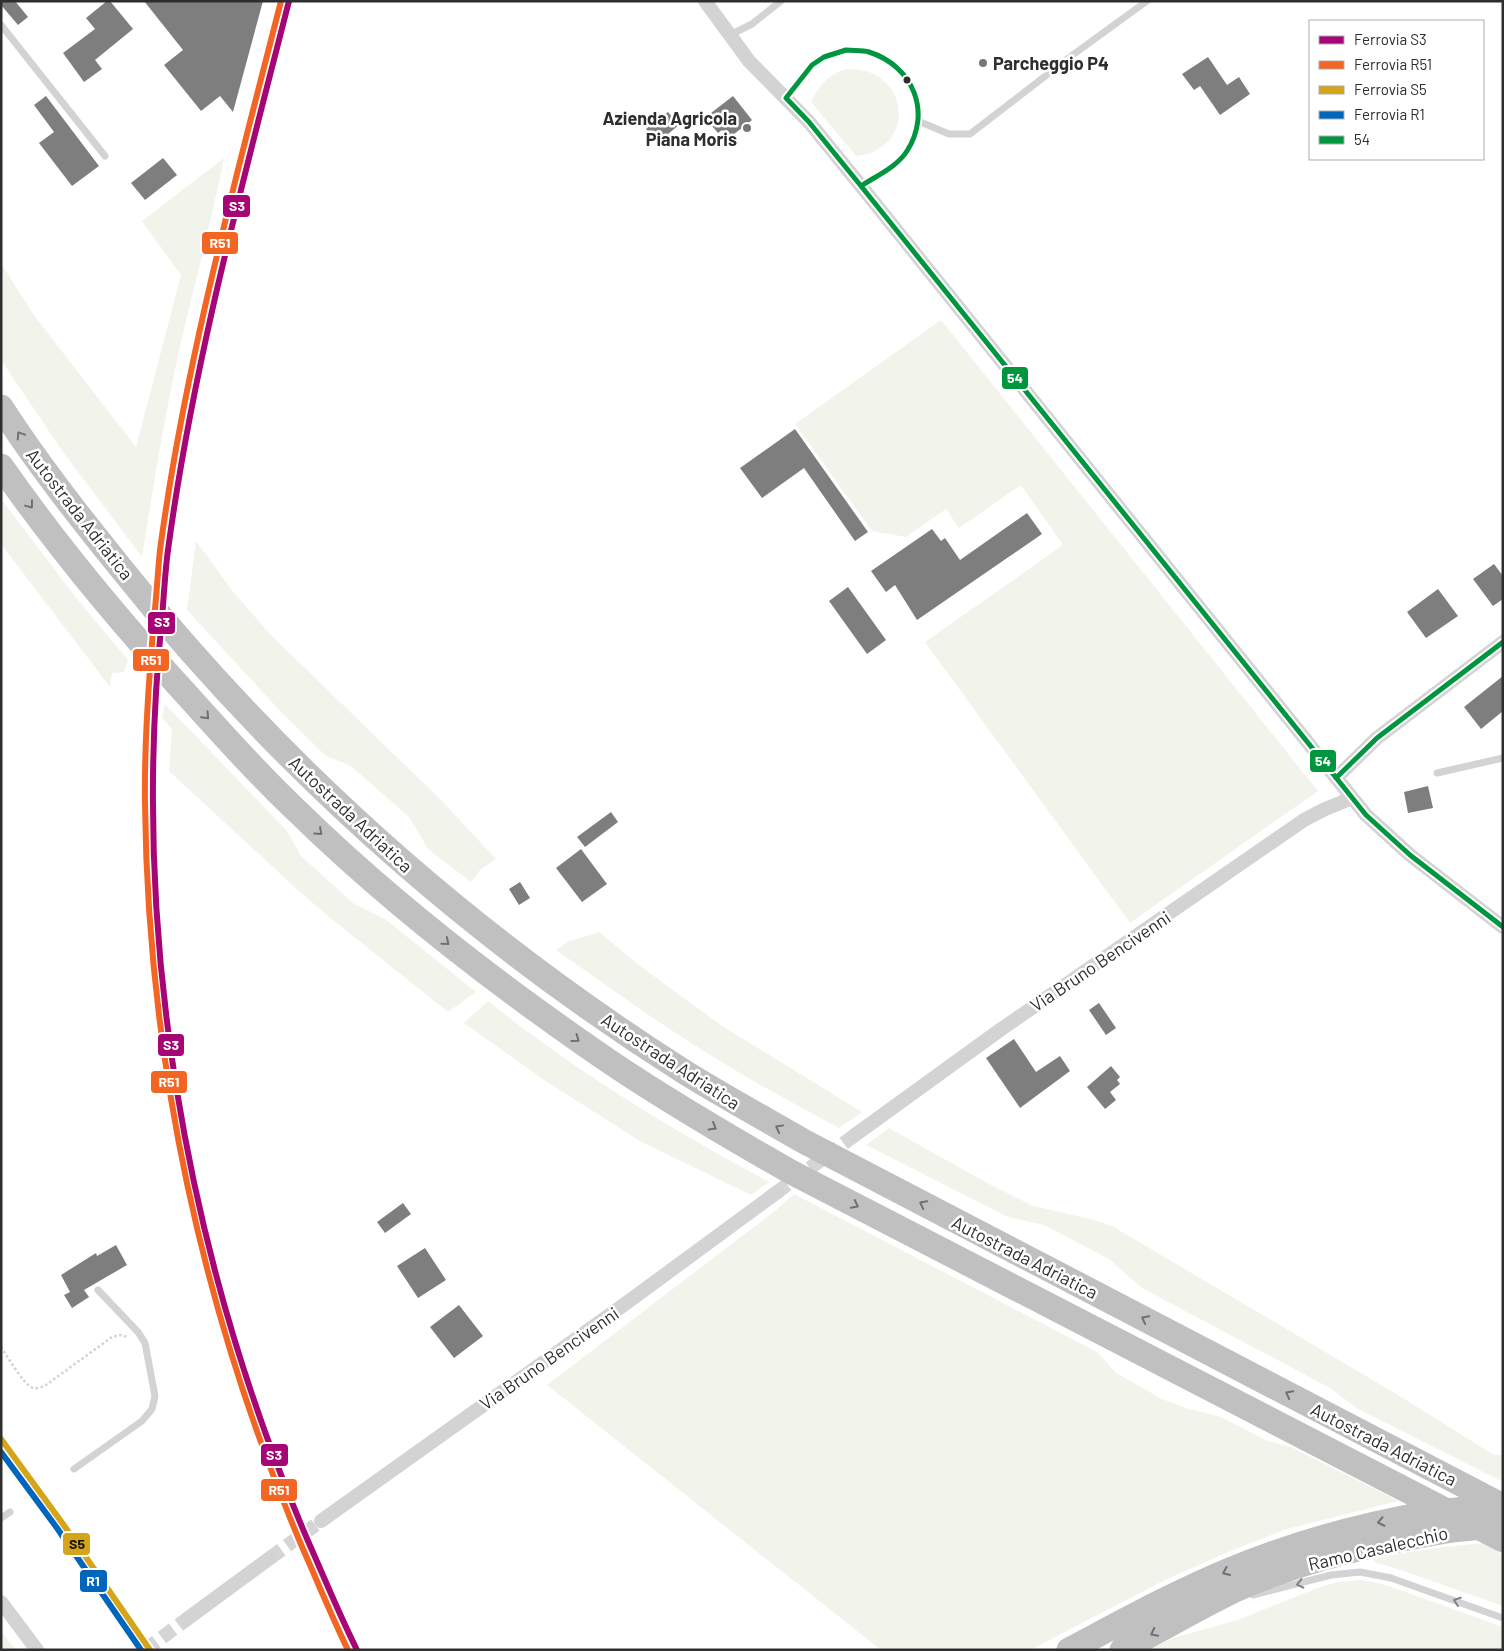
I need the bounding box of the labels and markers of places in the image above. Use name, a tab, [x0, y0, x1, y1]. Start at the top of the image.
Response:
place label: Parcheggio P4	[993, 52, 1109, 74]
marker: Parcheggio P4	[977, 57, 989, 69]
unlabelled marker	[902, 75, 912, 85]
place label: Azienda Agricola Piana Moris	[602, 107, 737, 150]
marker: Azienda Agricola Piana Moris	[741, 122, 753, 134]

